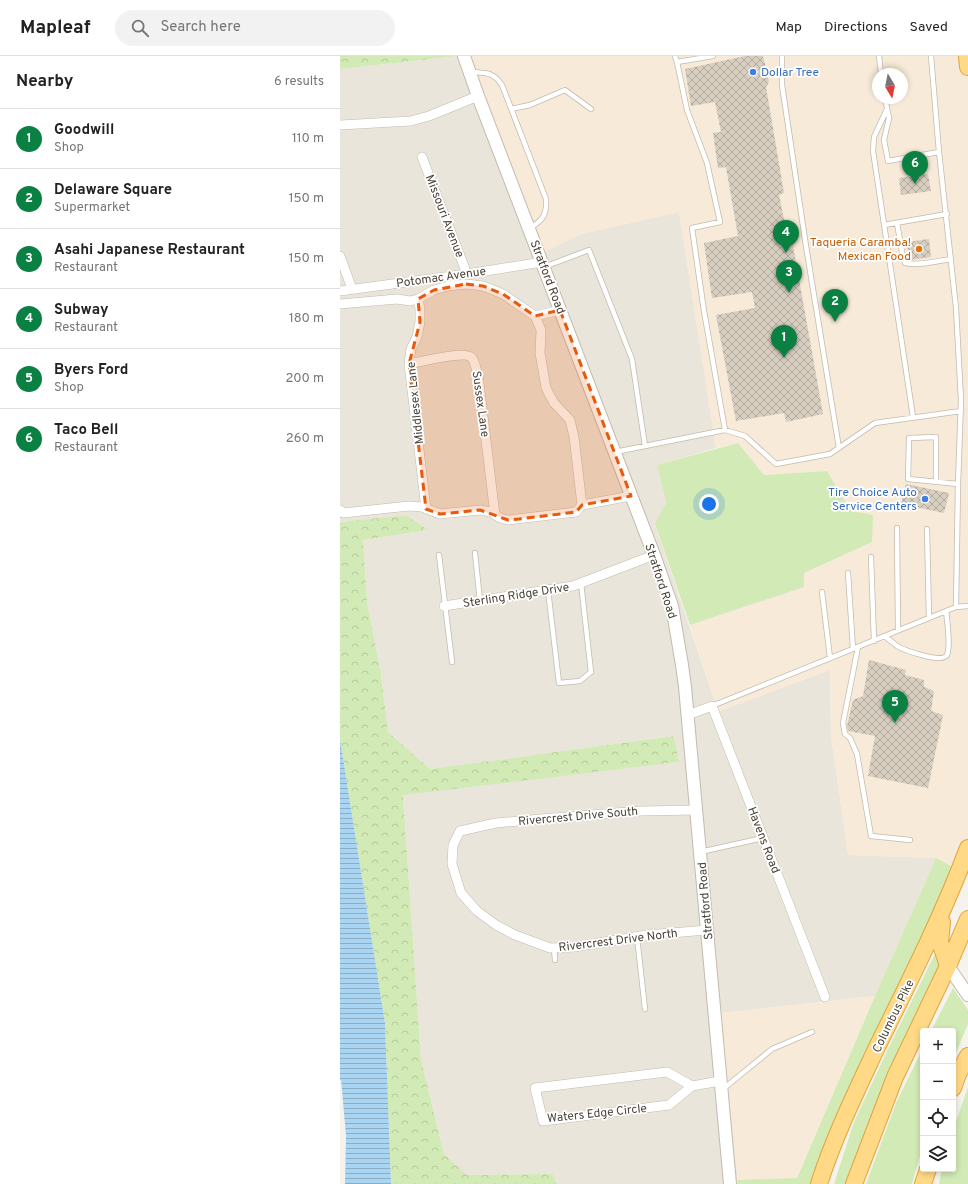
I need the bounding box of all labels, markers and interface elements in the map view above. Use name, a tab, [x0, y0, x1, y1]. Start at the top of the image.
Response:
search box	[115, 10, 395, 46]
text: Mapleaf	[20, 16, 91, 40]
icon: search	[129, 17, 151, 39]
text: Search here	[161, 18, 241, 37]
text: Map	[776, 19, 802, 36]
text: Directions	[824, 19, 888, 36]
text: Saved	[910, 19, 948, 36]
place label: Dollar Tree	[761, 65, 819, 81]
marker: Dollar Tree	[748, 67, 758, 77]
north arrow	[872, 68, 908, 104]
text: Nearby	[16, 71, 73, 93]
text: 6 results	[274, 74, 324, 90]
text: Goodwill	[54, 121, 114, 140]
text: 1	[26, 131, 32, 147]
text: 110 m	[292, 131, 324, 147]
text: Shop	[54, 140, 84, 156]
pin: 6	[902, 151, 928, 184]
street label: Missouri Avenue	[421, 173, 467, 260]
text: Delaware Square	[54, 181, 172, 200]
text: 2	[25, 191, 33, 207]
text: 150 m	[289, 191, 324, 207]
text: Supermarket	[54, 200, 130, 216]
pin: 4	[773, 220, 799, 253]
place label: Taqueria Caramba! Mexican Food	[810, 235, 911, 265]
street label: Stratford Road	[526, 238, 569, 317]
text: Asahi Japanese Restaurant	[54, 241, 245, 260]
marker: Taqueria Caramba! Mexican Food	[914, 244, 924, 254]
text: 3	[25, 251, 33, 267]
text: 150 m	[289, 251, 324, 267]
text: Restaurant	[54, 260, 118, 276]
pin: 3	[776, 260, 802, 293]
street label: Potomac Avenue	[395, 264, 487, 292]
pin: 2	[822, 289, 848, 322]
text: Subway	[54, 301, 108, 320]
text: 4	[25, 311, 33, 327]
text: 180 m	[289, 311, 324, 327]
text: Restaurant	[54, 320, 118, 336]
pin: 1	[771, 325, 797, 358]
text: Byers Ford	[54, 361, 128, 380]
street label: Middlesex Lane	[404, 361, 428, 445]
street label: Sussex Lane	[467, 370, 493, 438]
text: 5	[25, 371, 33, 387]
text: 200 m	[285, 371, 324, 387]
text: Shop	[54, 380, 84, 396]
text: Taco Bell	[54, 421, 118, 440]
text: 6	[25, 431, 33, 447]
text: 260 m	[286, 431, 324, 447]
text: Restaurant	[54, 440, 118, 456]
place label: Tire Choice Auto Service Centers	[828, 485, 917, 515]
your location	[699, 494, 719, 514]
marker: Tire Choice Auto Service Centers	[920, 494, 930, 504]
street label: Stratford Road	[640, 542, 680, 621]
street label: Sterling Ridge Drive	[462, 580, 571, 612]
pin: 5	[882, 690, 908, 723]
street label: Rivercrest Drive South	[517, 804, 639, 830]
street label: Havens Road	[743, 805, 783, 876]
street label: Stratford Road	[695, 861, 717, 941]
street label: Rivercrest Drive North	[558, 926, 679, 956]
street label: Columbus Pike	[869, 977, 919, 1056]
map controls	[920, 1028, 956, 1172]
button: +	[920, 1028, 956, 1064]
button: −	[920, 1064, 956, 1100]
button: locate	[920, 1100, 956, 1136]
street label: Waters Edge Circle	[546, 1101, 648, 1127]
button: layers	[920, 1136, 956, 1172]

